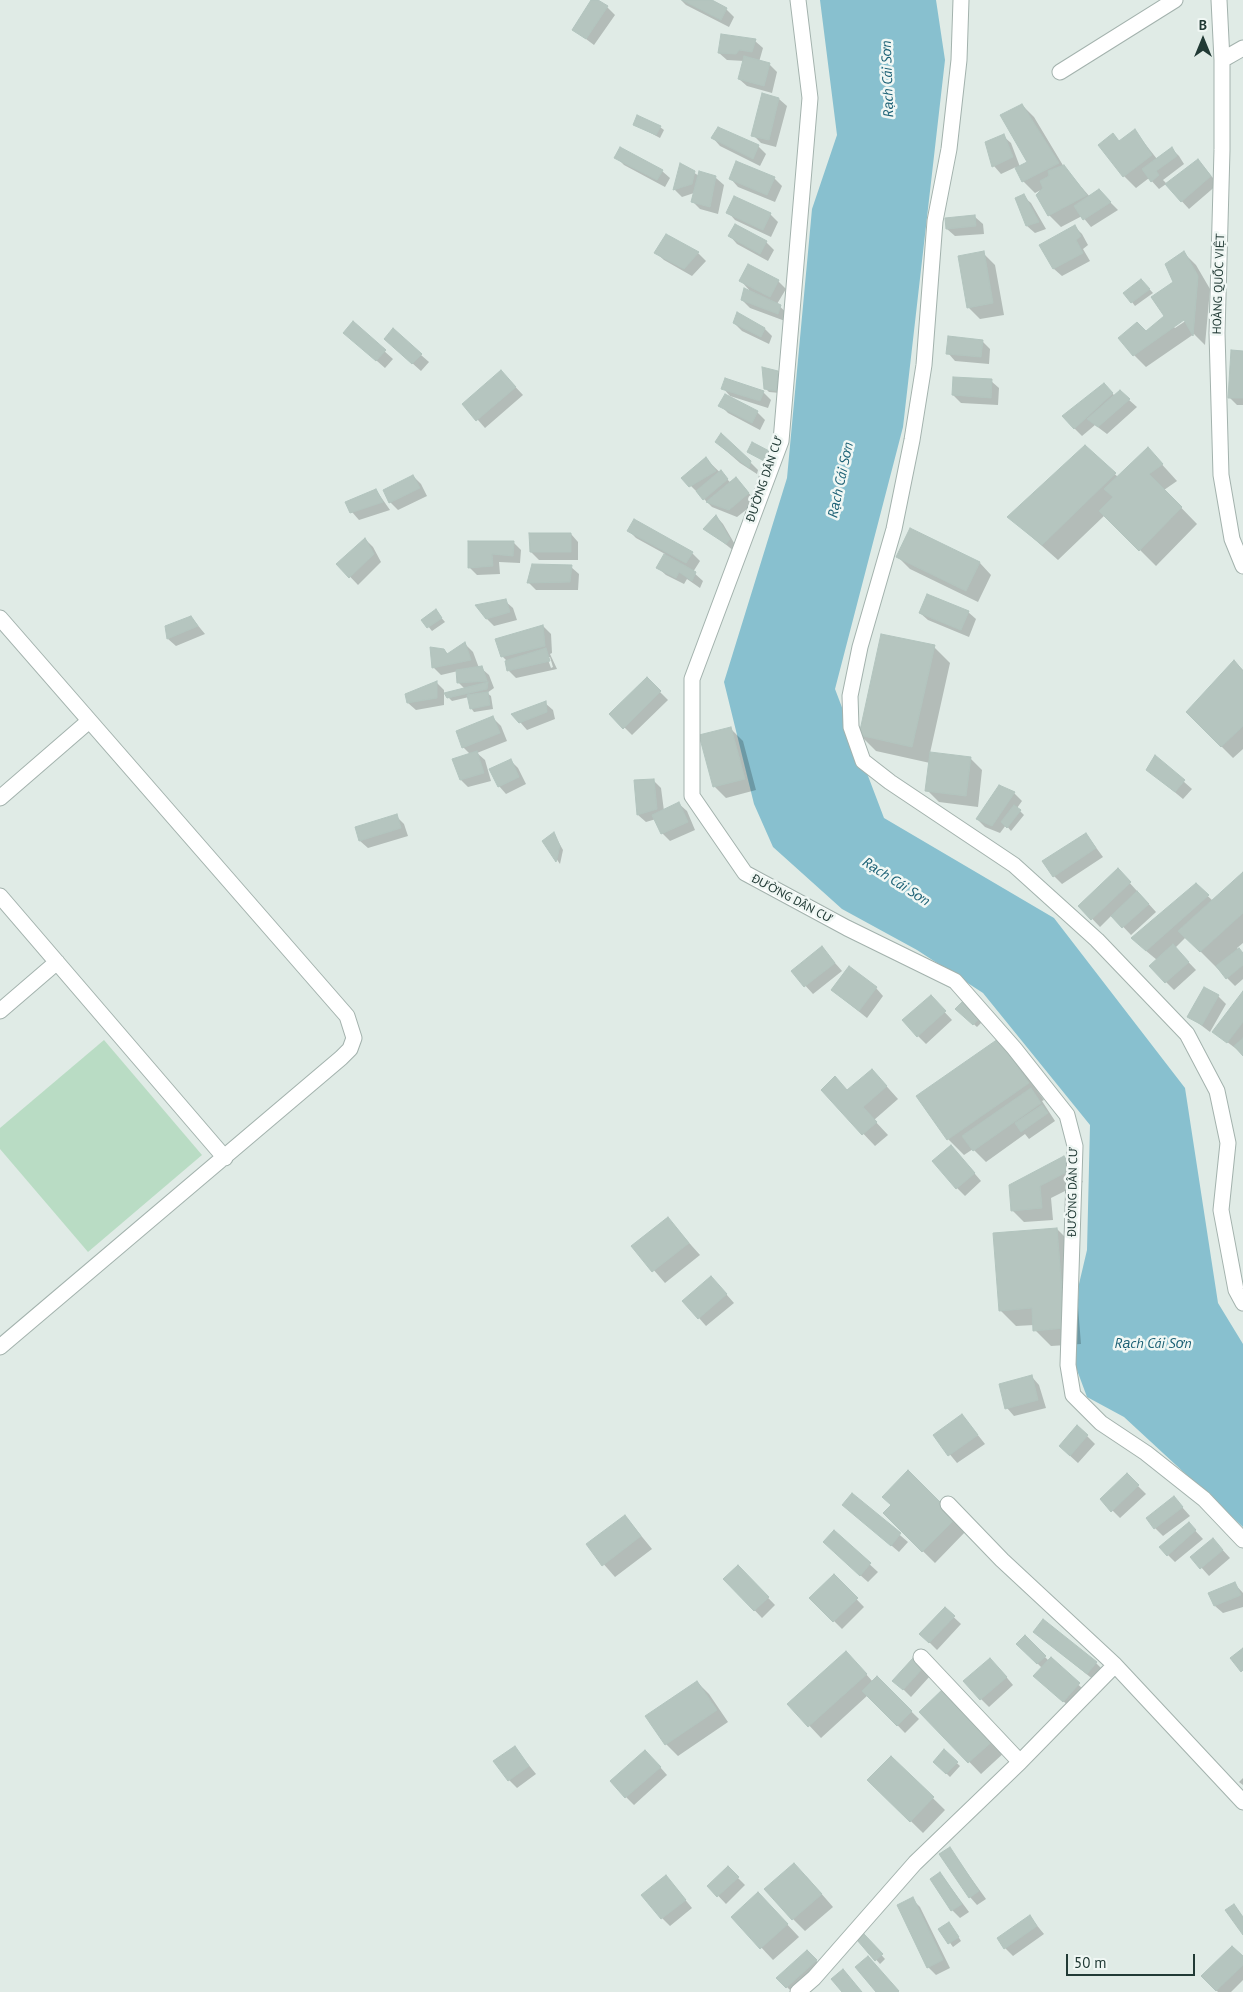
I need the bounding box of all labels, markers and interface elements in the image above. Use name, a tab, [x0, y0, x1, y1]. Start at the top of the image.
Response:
north arrow	[1178, 15, 1228, 65]
text: B	[1199, 16, 1207, 34]
water label: Rạch Cái Sơn	[878, 40, 898, 118]
street label: HOÀNG QUỐC VIỆT	[1210, 233, 1228, 335]
street label: ĐƯỜNG DÂN CƯ	[744, 434, 786, 524]
water label: Rạch Cái Sơn	[825, 441, 857, 519]
water label: Rạch Cái Sơn	[859, 854, 933, 910]
street label: ĐƯỜNG DÂN CƯ	[749, 872, 835, 926]
street label: ĐƯỜNG DÂN CƯ	[1065, 1147, 1081, 1237]
water label: Rạch Cái Sơn	[1115, 1336, 1191, 1352]
scale bar	[1068, 1944, 1197, 1976]
text: 50 m	[1074, 1953, 1107, 1972]

